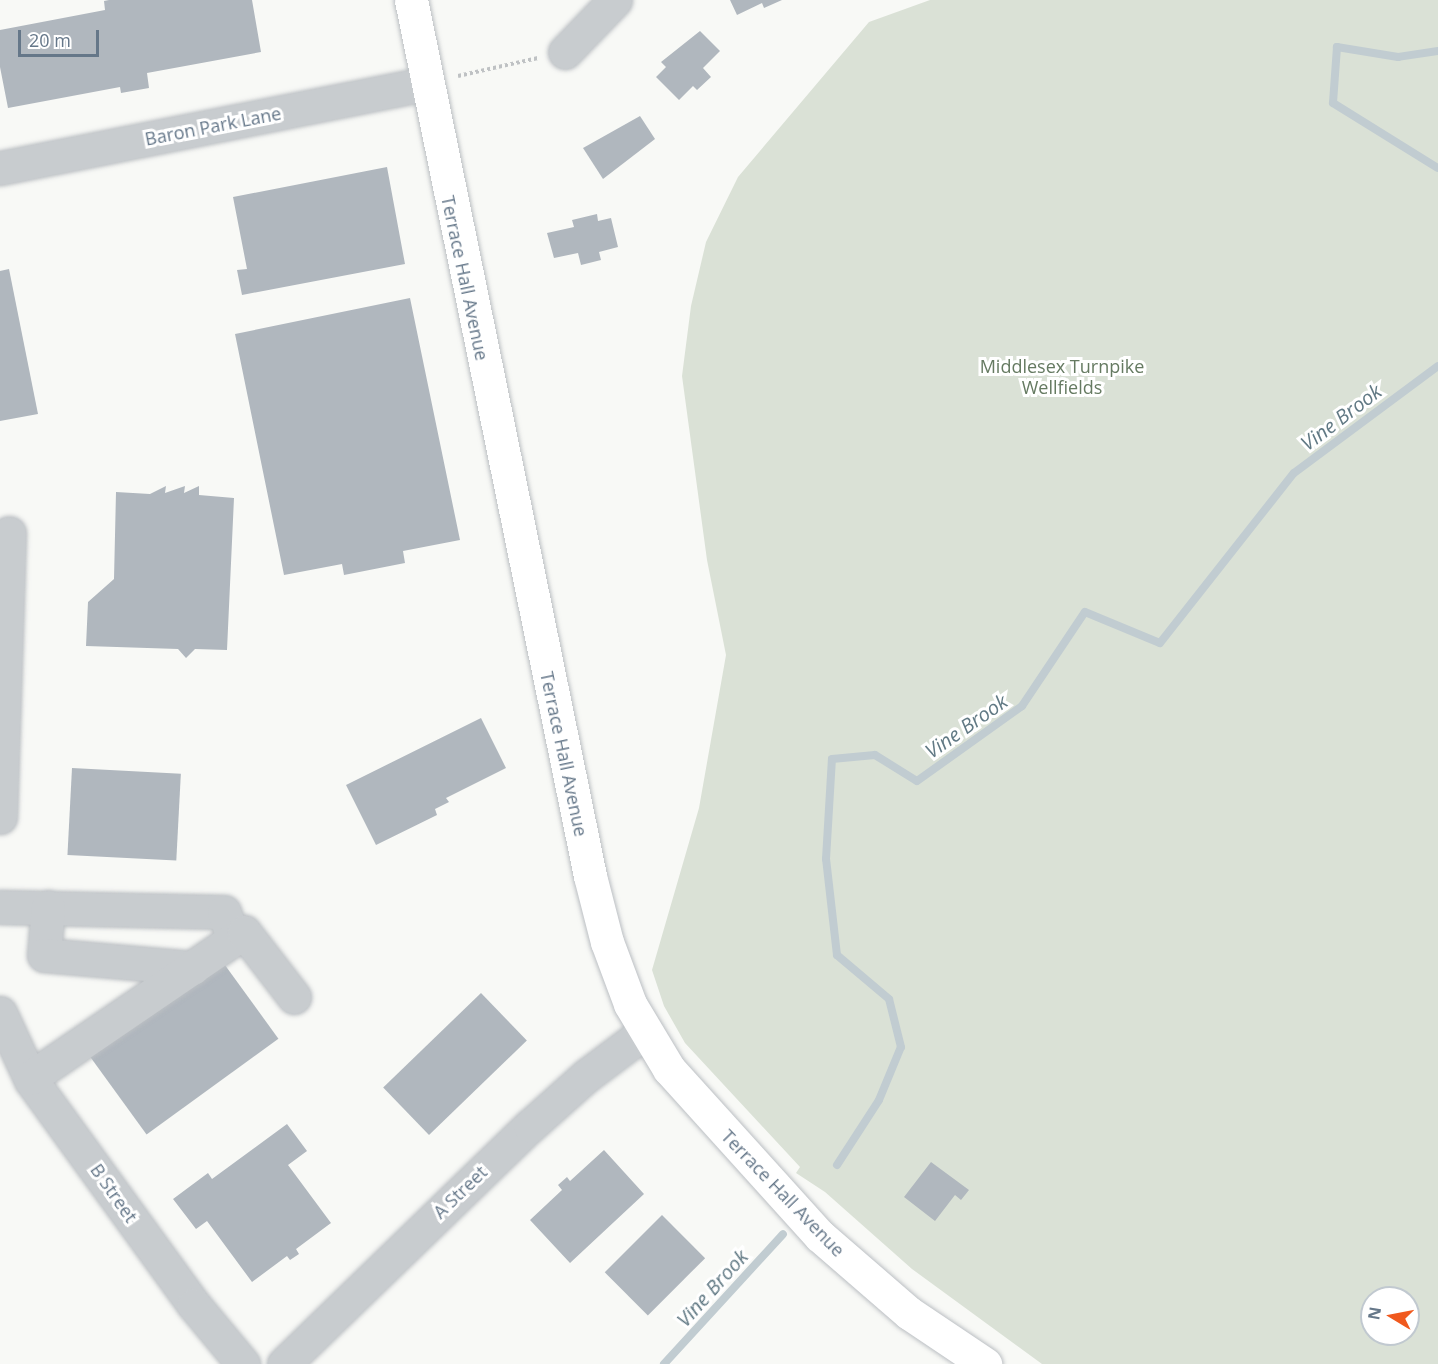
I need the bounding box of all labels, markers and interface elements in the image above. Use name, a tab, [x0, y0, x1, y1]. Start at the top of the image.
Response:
scale bar	[21, 18, 102, 56]
text: 20 m	[29, 28, 71, 52]
street label: Baron Park Lane	[143, 102, 283, 150]
street label: Terrace Hall Avenue	[437, 194, 493, 362]
park label: Middlesex Turnpike Wellfields	[980, 356, 1144, 398]
water label: Vine Brook	[1296, 379, 1386, 455]
street label: Terrace Hall Avenue	[536, 670, 592, 838]
water label: Vine Brook	[920, 689, 1012, 763]
street label: Terrace Hall Avenue	[717, 1125, 849, 1261]
street label: B Street	[86, 1160, 142, 1226]
street label: A Street	[429, 1161, 491, 1223]
water label: Vine Brook	[671, 1245, 753, 1331]
north arrow	[1360, 1286, 1420, 1346]
text: N	[1362, 1305, 1386, 1322]

